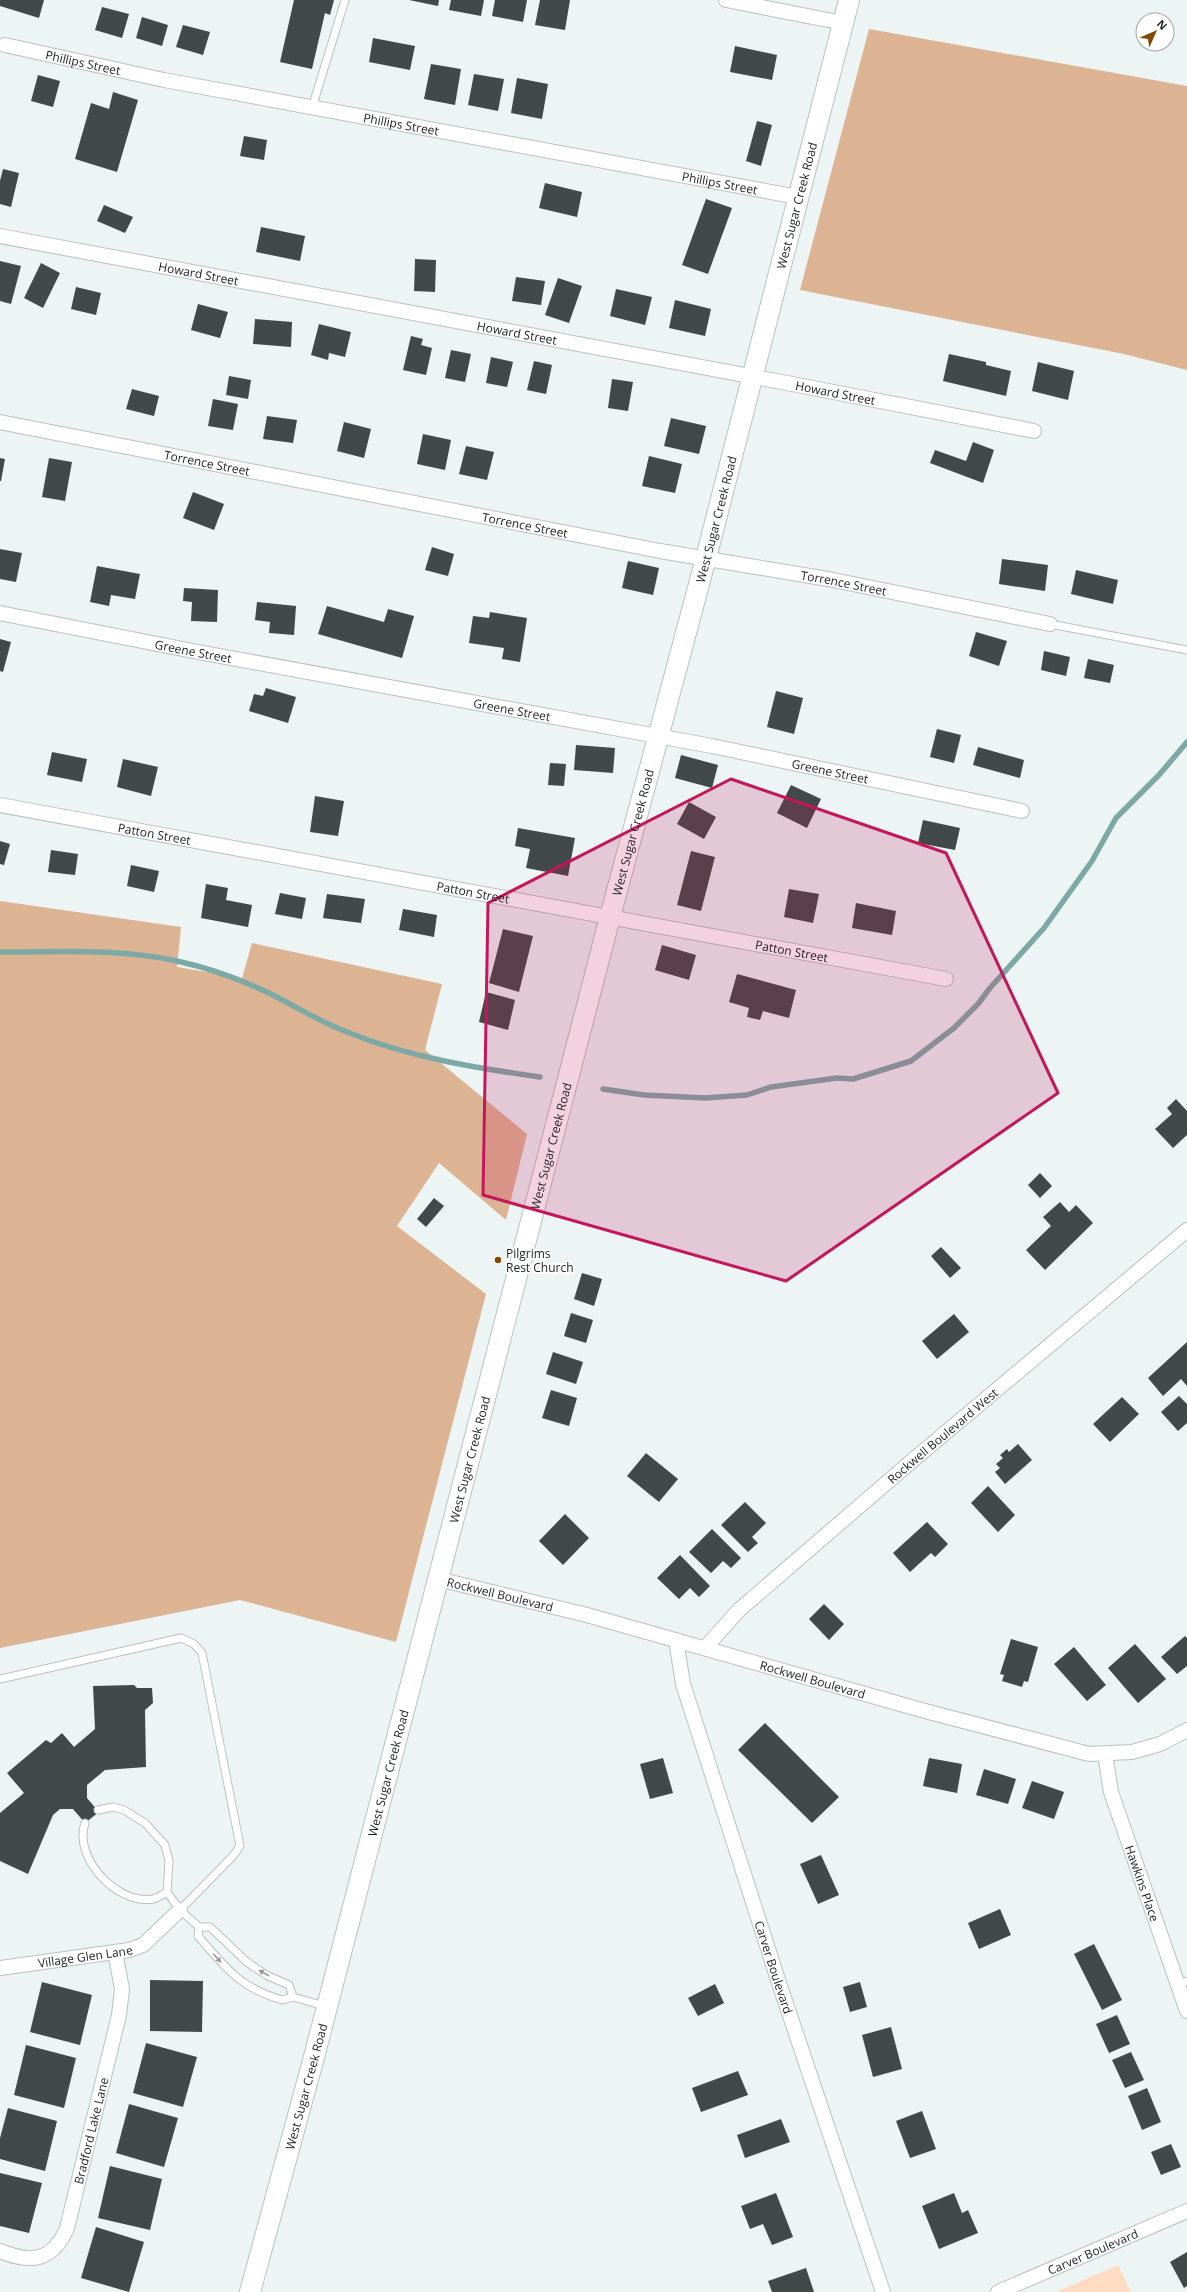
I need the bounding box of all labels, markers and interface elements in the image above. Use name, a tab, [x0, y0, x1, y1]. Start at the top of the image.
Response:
north arrow	[1135, 12, 1175, 52]
text: N	[1154, 16, 1171, 33]
street label: Phillips Street	[44, 46, 122, 79]
street label: Phillips Street	[362, 108, 440, 139]
street label: West Sugar Creek Road	[772, 140, 821, 271]
street label: Phillips Street	[681, 167, 759, 198]
street label: Howard Street	[157, 257, 240, 289]
street label: Howard Street	[476, 317, 558, 348]
street label: Howard Street	[794, 376, 877, 408]
street label: Torrence Street	[163, 446, 251, 479]
street label: West Sugar Creek Road	[691, 454, 740, 584]
street label: Torrence Street	[481, 508, 569, 541]
street label: Torrence Street	[800, 566, 888, 599]
street label: Greene Street	[153, 635, 233, 667]
street label: Greene Street	[472, 694, 552, 725]
street label: Greene Street	[790, 754, 870, 787]
street label: West Sugar Creek Road	[608, 767, 658, 897]
street label: Patton Street	[117, 818, 192, 848]
street label: Patton Street	[435, 877, 511, 907]
street label: Patton Street	[754, 936, 830, 966]
street label: West Sugar Creek Road	[526, 1081, 575, 1211]
place label: Pilgrims Rest Church	[506, 1245, 574, 1276]
marker: Pilgrims Rest Church	[493, 1255, 503, 1265]
street label: Rockwell Boulevard West	[883, 1384, 1001, 1487]
street label: West Sugar Creek Road	[445, 1394, 494, 1525]
street label: Rockwell Boulevard	[445, 1573, 555, 1615]
street label: Rockwell Boulevard	[758, 1656, 868, 1702]
street label: West Sugar Creek Road	[363, 1708, 412, 1838]
street label: Hawkins Place	[1122, 1843, 1164, 1924]
street label: Carver Boulevard	[751, 1918, 797, 2016]
street label: Village Glen Lane	[37, 1941, 135, 1971]
one-way arrow	[213, 1953, 222, 1964]
one-way arrow	[258, 1970, 270, 1977]
street label: West Sugar Creek Road	[281, 2021, 331, 2152]
street label: Bradford Lake Lane	[70, 2075, 112, 2186]
street label: Carver Boulevard	[1045, 2225, 1141, 2278]

